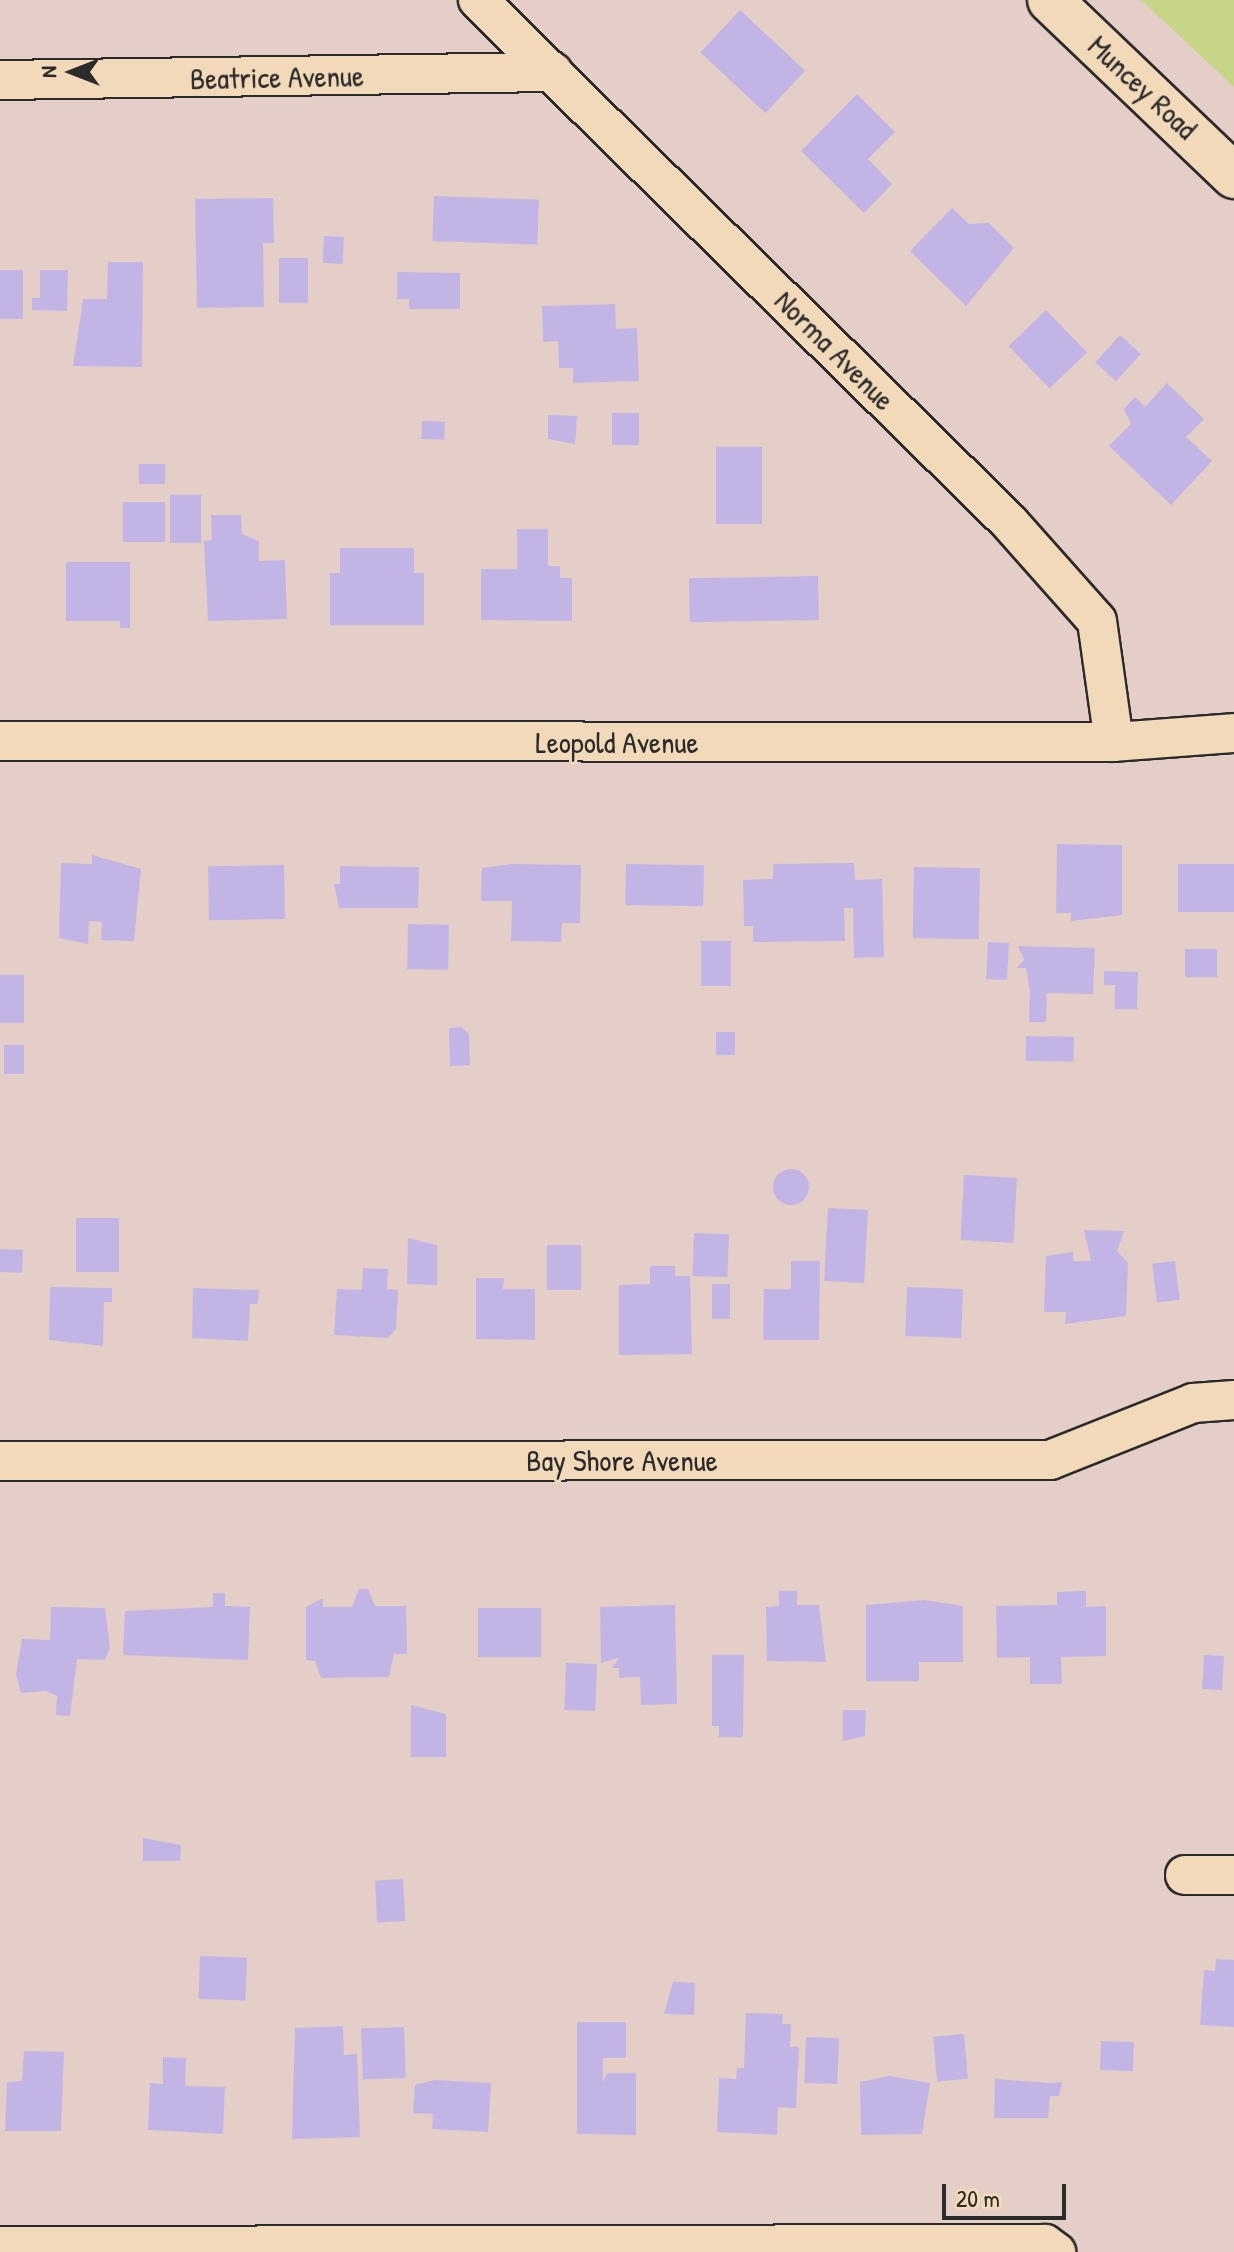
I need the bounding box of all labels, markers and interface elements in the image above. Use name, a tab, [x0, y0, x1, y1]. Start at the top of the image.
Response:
street label: Muncey Road	[1081, 28, 1205, 146]
north arrow	[32, 32, 112, 112]
street label: Beatrice Avenue	[190, 57, 364, 97]
text: N	[33, 66, 63, 78]
street label: Norma Avenue	[768, 283, 902, 417]
street label: Leopold Avenue	[536, 724, 698, 760]
street label: Bay Shore Avenue	[526, 1442, 718, 1478]
scale bar	[946, 2168, 1070, 2218]
text: 20 m	[956, 2182, 1000, 2214]

